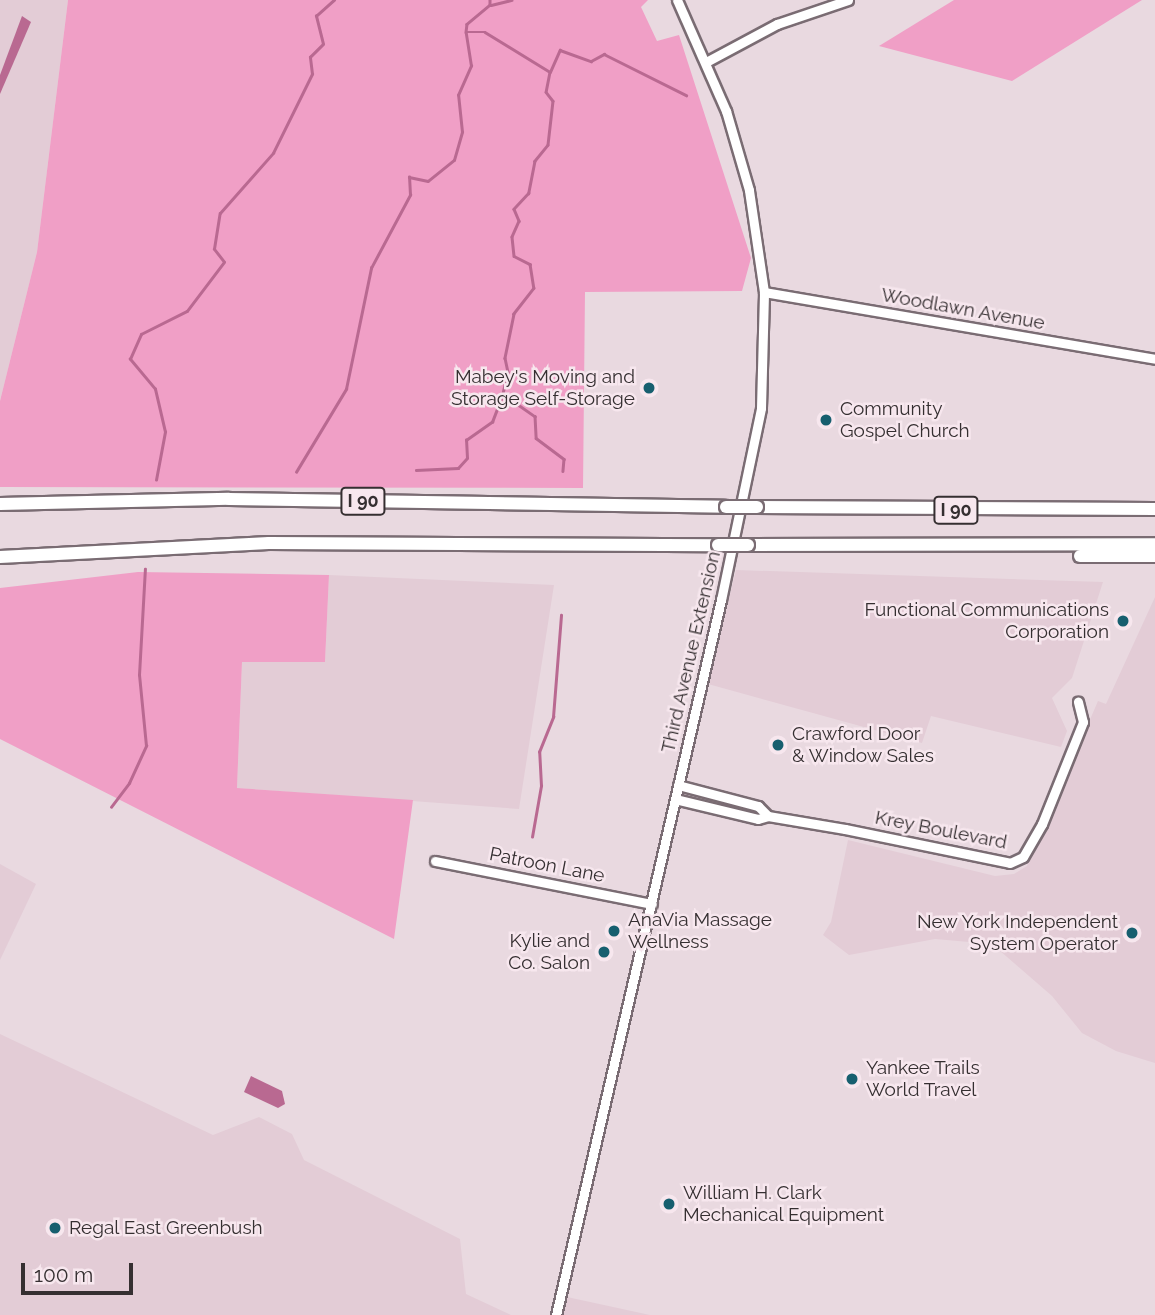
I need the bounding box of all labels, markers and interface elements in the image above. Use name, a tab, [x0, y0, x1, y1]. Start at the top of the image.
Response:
street label: Woodlawn Avenue	[879, 283, 1047, 335]
place label: Mabey's Moving and Storage Self-Storage	[451, 366, 635, 410]
marker: Mabey's Moving and Storage Self-Storage	[641, 380, 657, 396]
place label: Community Gospel Church	[840, 398, 970, 442]
marker: Community Gospel Church	[818, 412, 834, 428]
road number: I 90	[340, 486, 386, 516]
road number: I 90	[933, 496, 979, 524]
street label: Third Avenue Extension	[657, 549, 725, 755]
place label: Functional Communications Corporation	[864, 599, 1109, 643]
marker: Functional Communications Corporation	[1115, 613, 1131, 629]
place label: Crawford Door & Window Sales	[792, 723, 935, 767]
marker: Crawford Door & Window Sales	[770, 737, 786, 753]
street label: Krey Boulevard	[873, 806, 1009, 854]
street label: Patroon Lane	[487, 843, 607, 887]
place label: AnaVia Massage Wellness	[628, 909, 772, 953]
place label: New York Independent System Operator	[916, 911, 1118, 955]
marker: AnaVia Massage Wellness	[606, 923, 622, 939]
marker: New York Independent System Operator	[1124, 925, 1140, 941]
place label: Kylie and Co. Salon	[508, 930, 590, 974]
marker: Kylie and Co. Salon	[596, 944, 612, 960]
place label: Yankee Trails World Travel	[866, 1057, 980, 1101]
marker: Yankee Trails World Travel	[844, 1071, 860, 1087]
place label: William H. Clark Mechanical Equipment	[683, 1182, 885, 1226]
marker: William H. Clark Mechanical Equipment	[661, 1196, 677, 1212]
place label: Regal East Greenbush	[69, 1217, 263, 1239]
marker: Regal East Greenbush	[47, 1220, 63, 1236]
scale bar	[24, 1248, 136, 1292]
text: 100 m	[34, 1262, 93, 1287]

